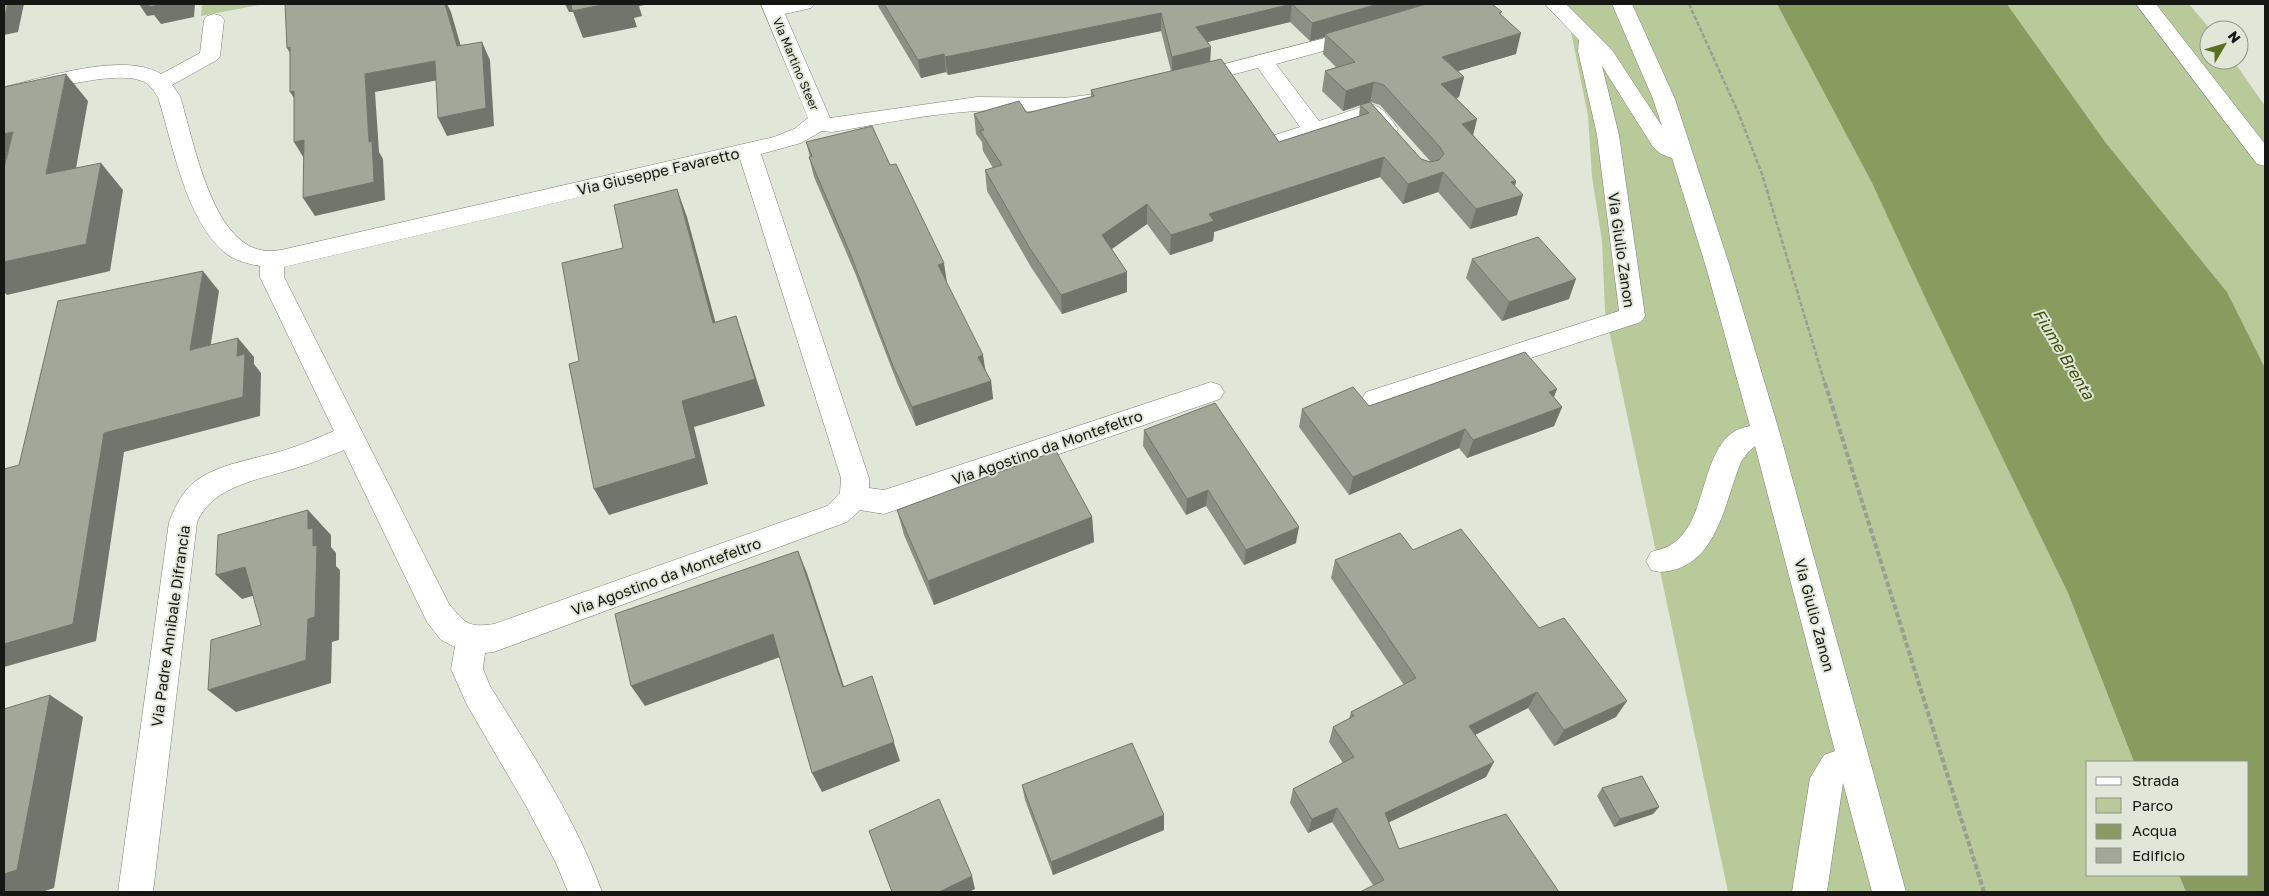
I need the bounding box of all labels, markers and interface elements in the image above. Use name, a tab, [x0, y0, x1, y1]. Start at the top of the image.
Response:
street label: Via Martino Steer	[770, 15, 822, 113]
north arrow	[2199, 20, 2249, 70]
text: N	[2225, 27, 2245, 46]
street label: Via Giuseppe Favaretto	[575, 144, 741, 198]
street label: Via Giulio Zanon	[1605, 191, 1639, 309]
water label: Fiume Brenta	[2029, 305, 2099, 404]
street label: Via Agostino da Montefeltro	[949, 406, 1145, 488]
street label: Via Padre Annibale Difrancia	[147, 524, 193, 728]
street label: Via Agostino da Montefeltro	[569, 533, 763, 619]
street label: Via Giulio Zanon	[1791, 556, 1839, 674]
legend	[2086, 761, 2249, 876]
text: Strada	[2132, 771, 2179, 789]
text: Parco	[2132, 796, 2173, 814]
text: Acqua	[2132, 821, 2177, 839]
text: Edificio	[2132, 846, 2185, 864]

